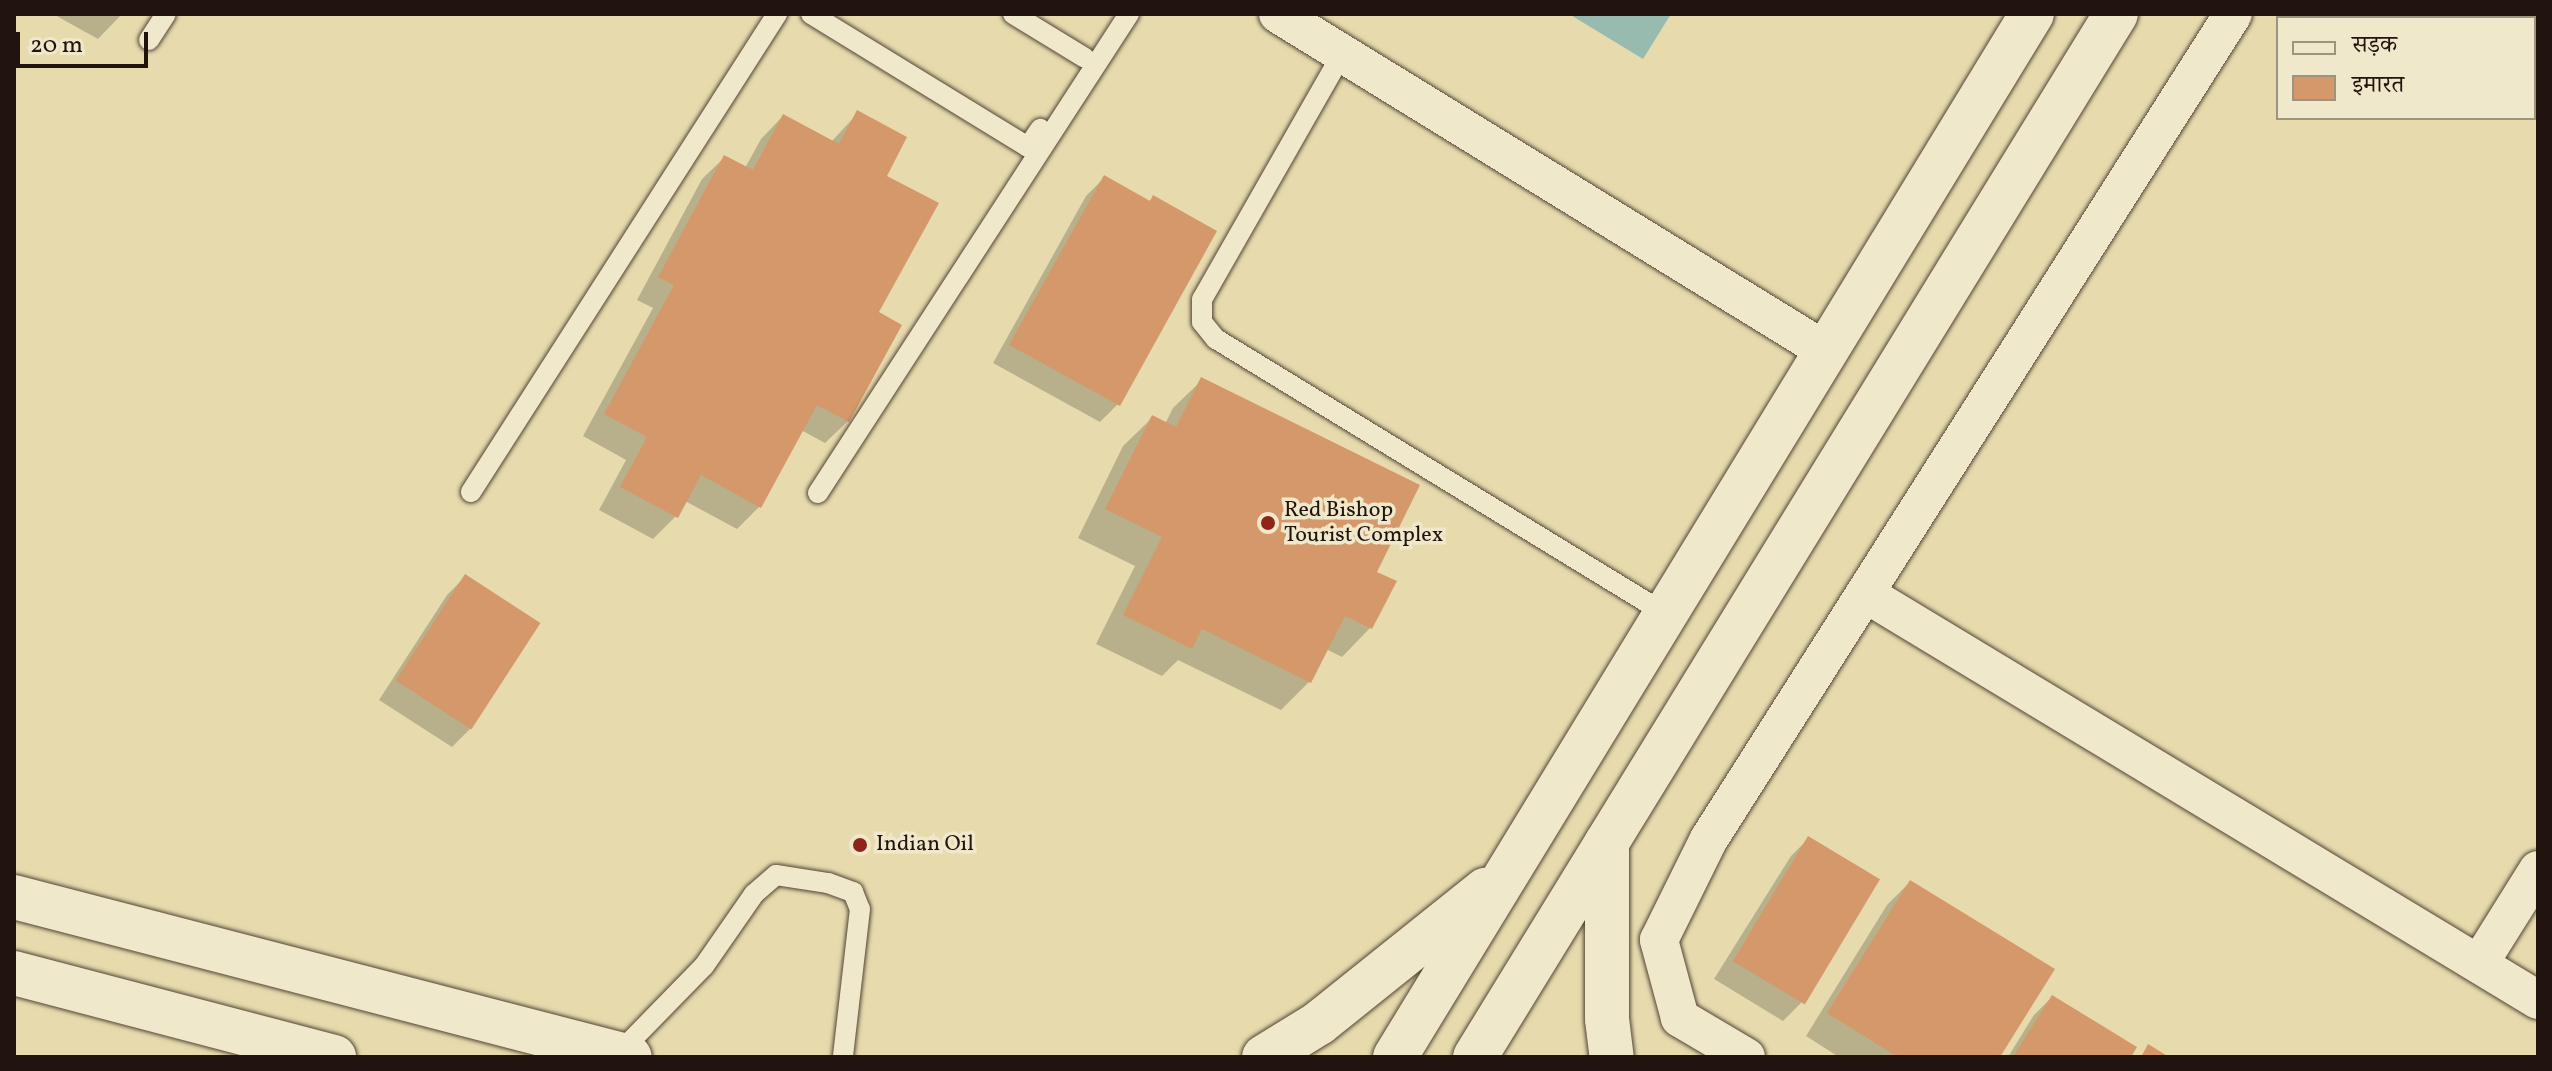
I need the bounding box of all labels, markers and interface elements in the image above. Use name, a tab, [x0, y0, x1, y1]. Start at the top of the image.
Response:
scale bar	[20, 16, 152, 66]
legend	[2276, 16, 2536, 120]
text: 20 m	[30, 29, 83, 63]
text: सड़क	[2352, 29, 2397, 63]
text: इमारत	[2352, 69, 2404, 103]
place label: Red Bishop Tourist Complex	[1284, 497, 1443, 548]
marker: Red Bishop Tourist Complex	[1259, 514, 1277, 532]
place label: Indian Oil	[876, 832, 974, 858]
marker: Indian Oil	[851, 836, 869, 854]

